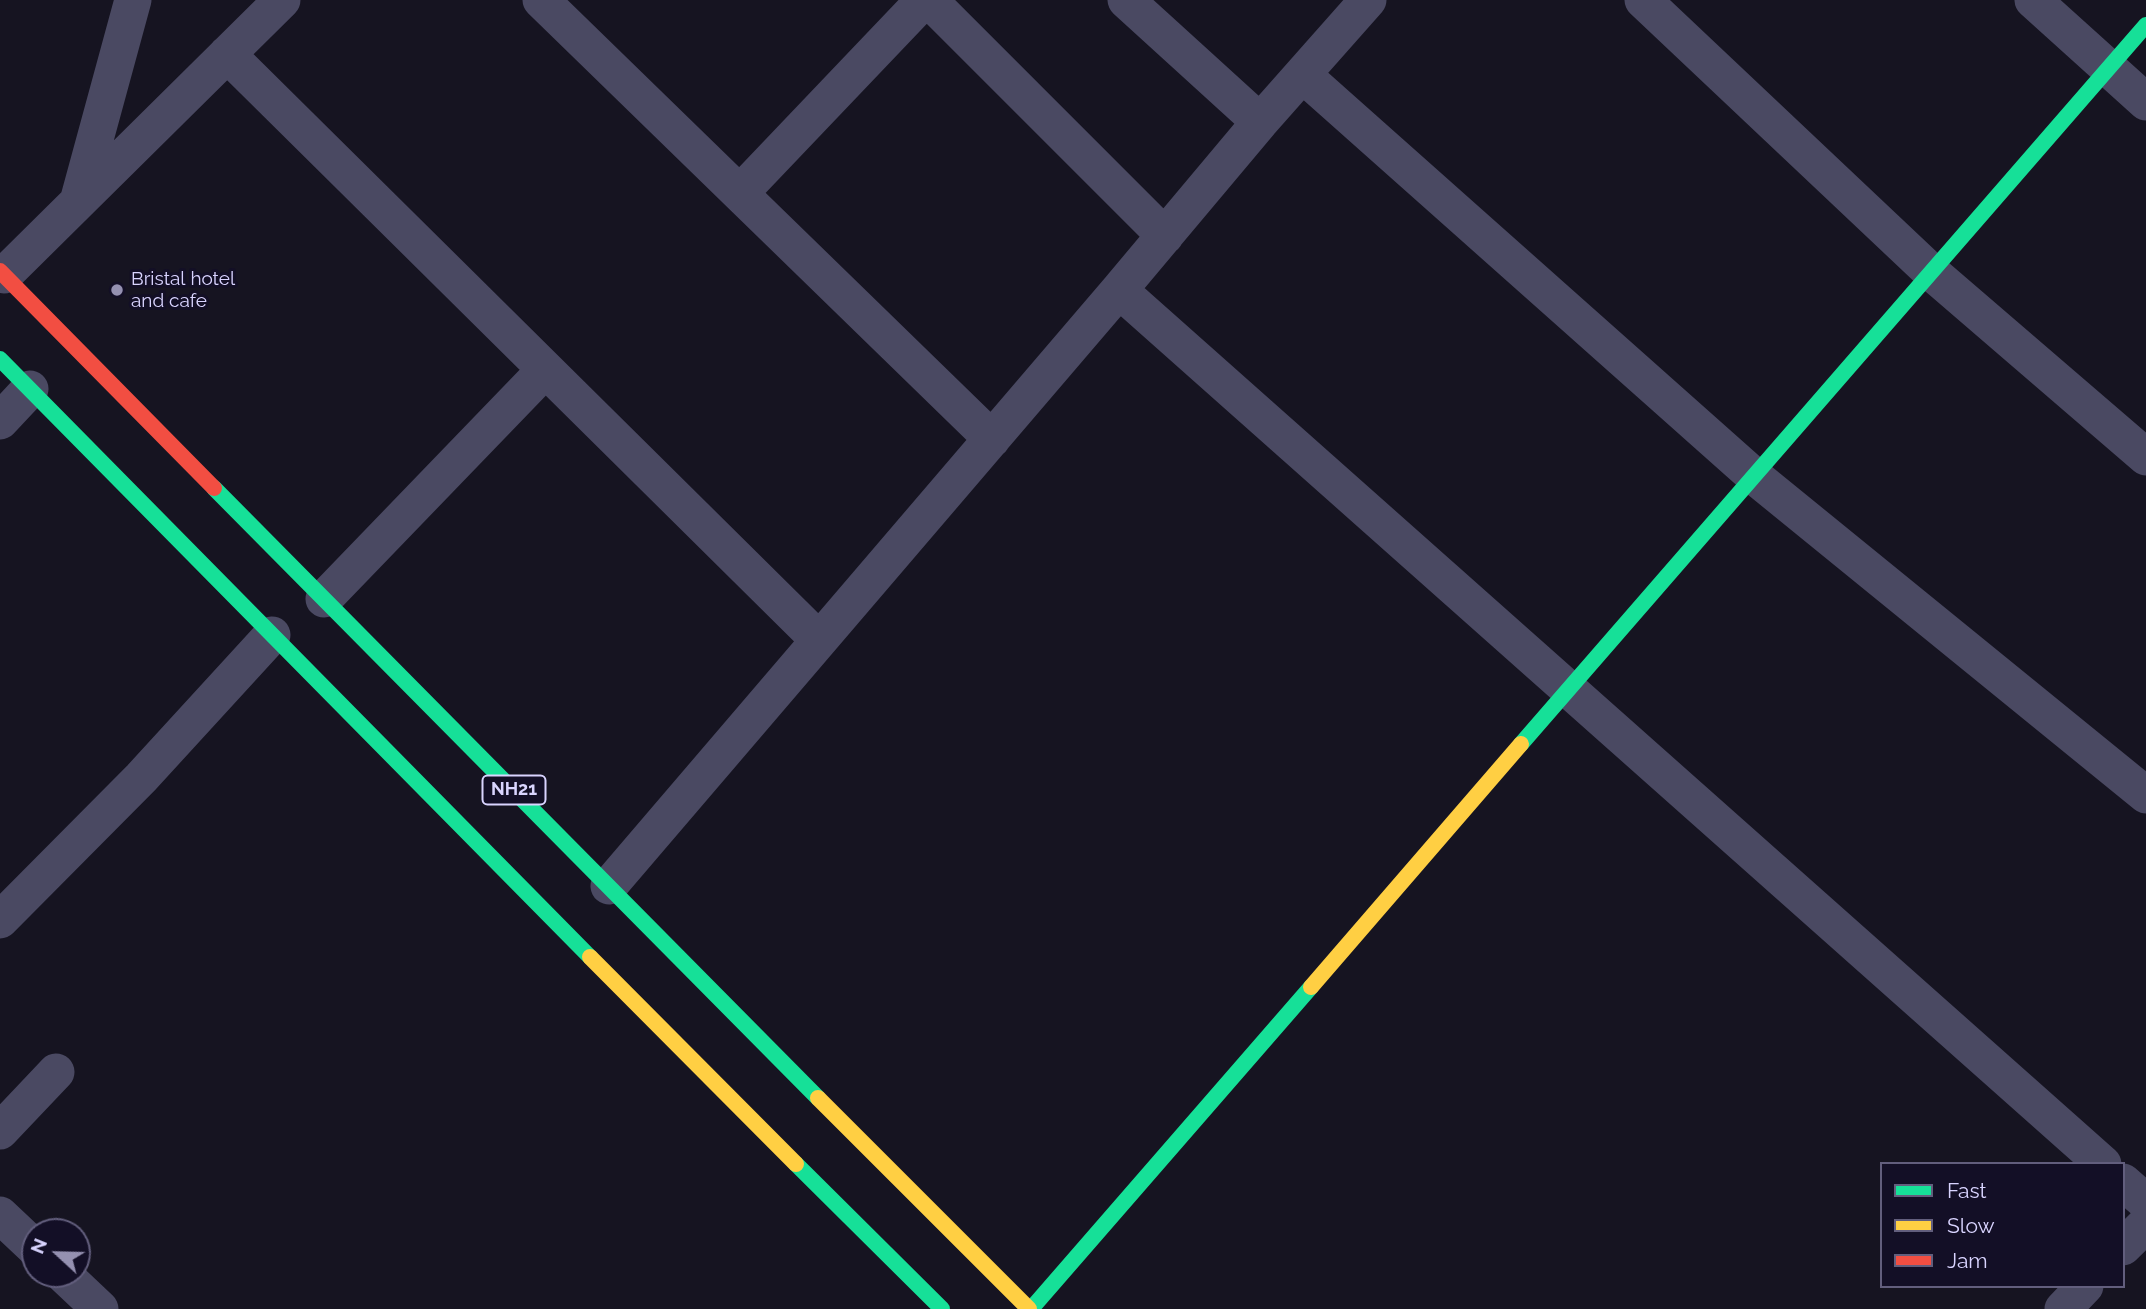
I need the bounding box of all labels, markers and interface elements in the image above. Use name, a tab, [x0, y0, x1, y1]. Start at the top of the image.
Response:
place label: Bristal hotel and cafe	[131, 268, 235, 312]
marker: Bristal hotel and cafe	[109, 282, 125, 298]
road number: NH21	[482, 776, 546, 804]
legend	[1880, 1162, 2125, 1288]
text: Fast	[1947, 1178, 1987, 1203]
text: Slow	[1947, 1213, 1995, 1238]
north arrow	[21, 1218, 91, 1288]
text: N	[25, 1235, 51, 1257]
text: Jam	[1947, 1248, 1988, 1273]

